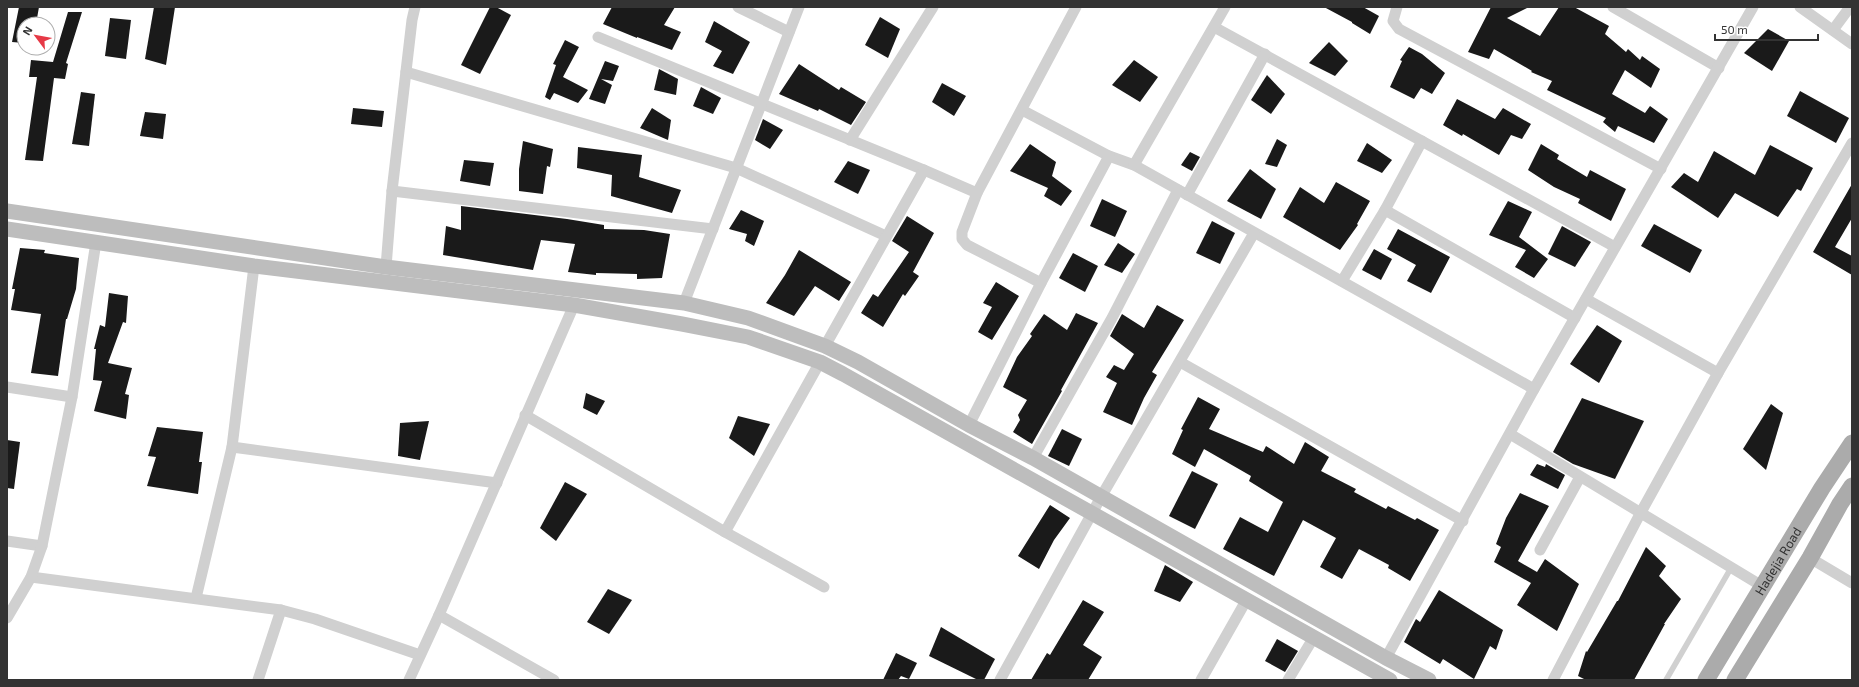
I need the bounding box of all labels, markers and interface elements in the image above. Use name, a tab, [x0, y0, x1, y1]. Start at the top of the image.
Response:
north arrow	[16, 16, 56, 56]
scale bar	[1715, 16, 1818, 42]
text: 50 m	[1721, 22, 1748, 36]
text: N	[19, 24, 35, 37]
street label: Hadejia Road	[1751, 524, 1805, 598]

